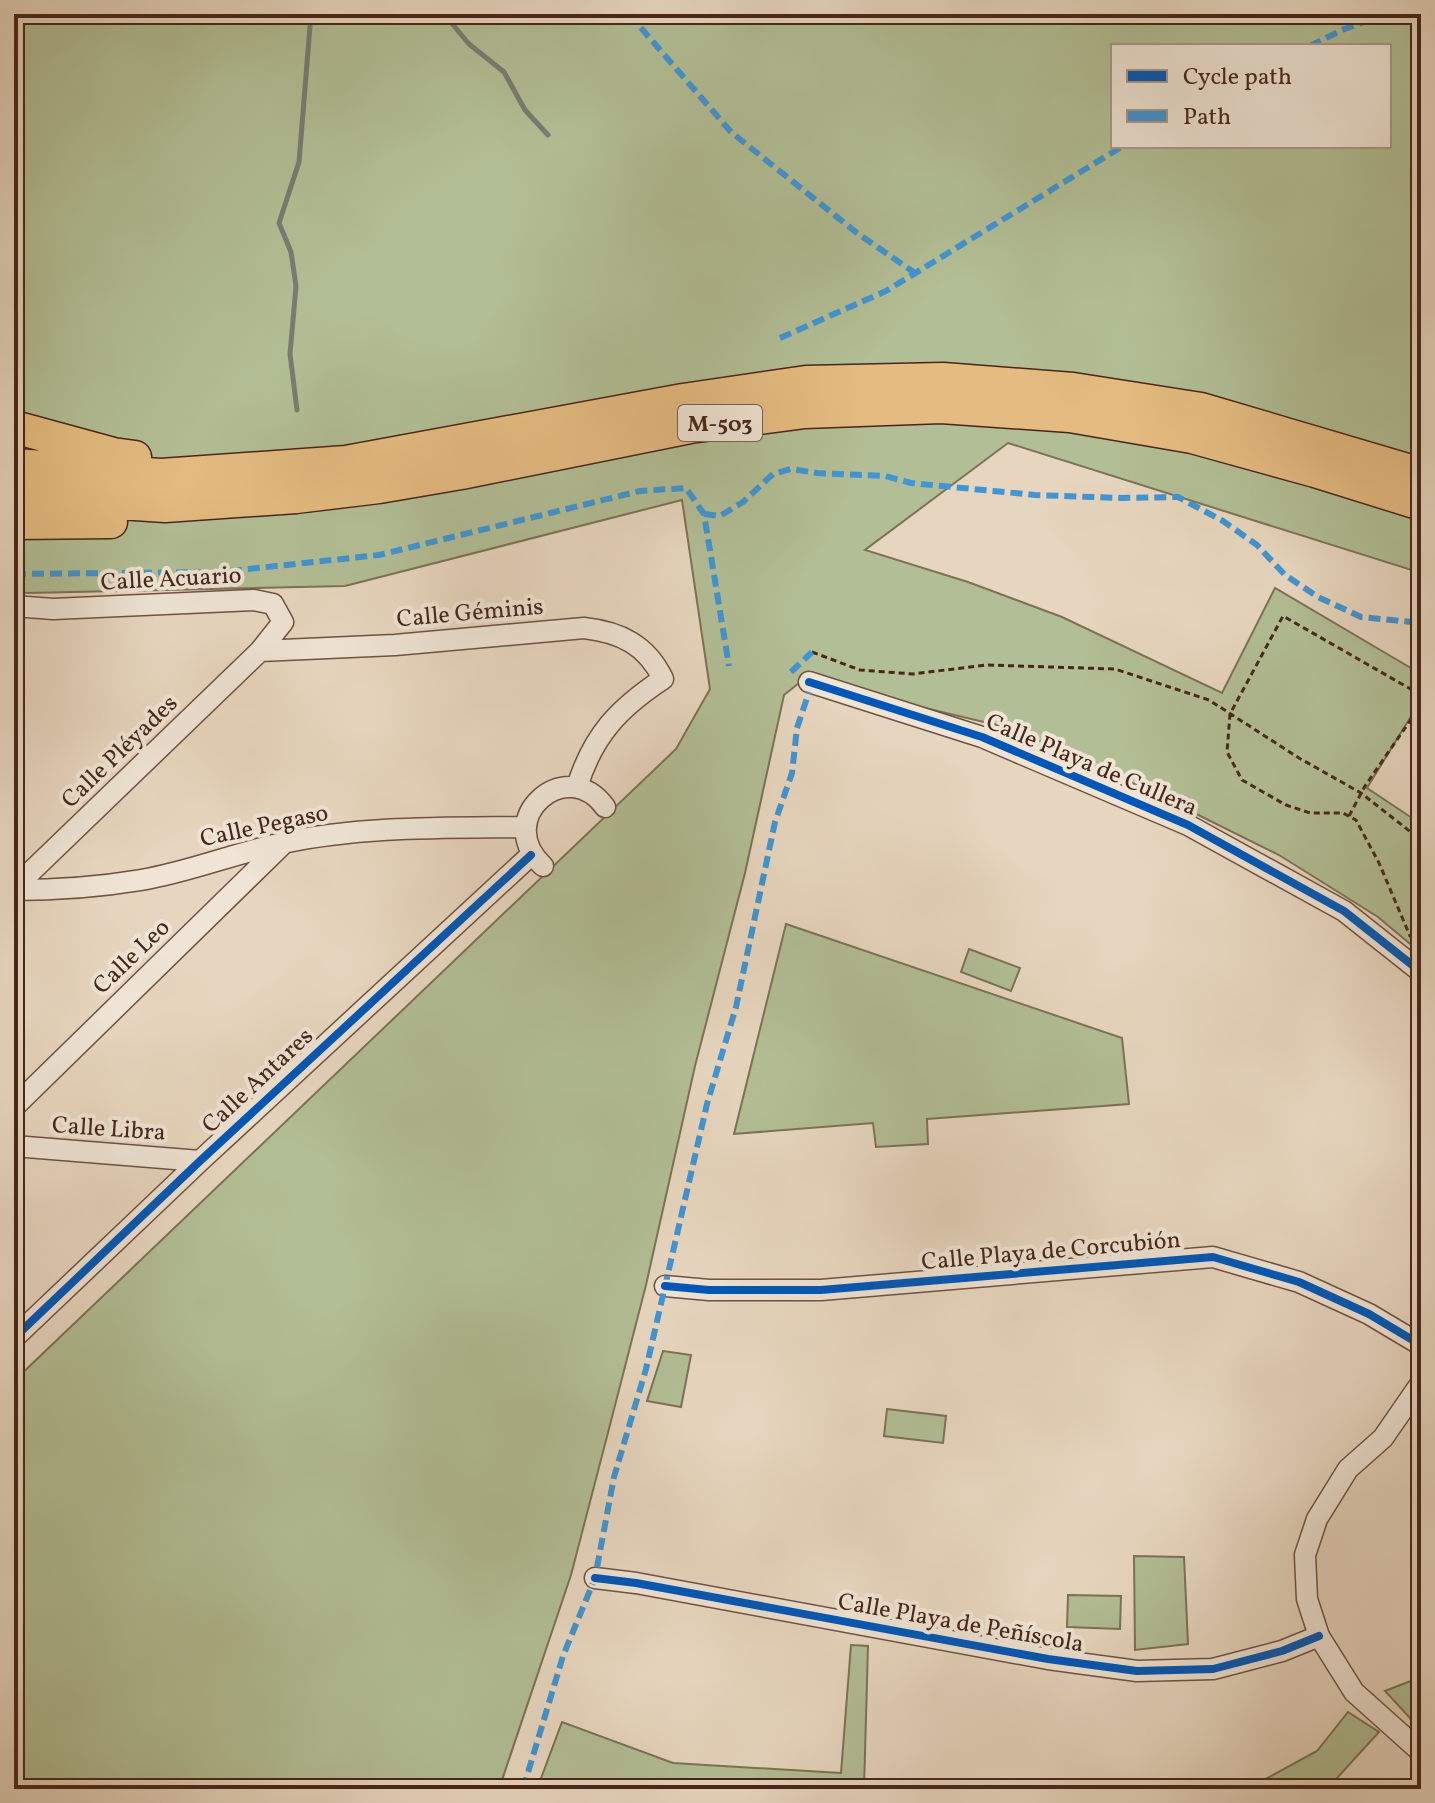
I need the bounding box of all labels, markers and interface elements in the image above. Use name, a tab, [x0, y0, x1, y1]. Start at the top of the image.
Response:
legend	[1111, 44, 1391, 148]
text: Cycle path	[1183, 61, 1292, 95]
text: Path	[1183, 101, 1231, 135]
road number: M-503	[678, 405, 762, 441]
street label: Calle Acuario	[100, 559, 242, 601]
street label: Calle Géminis	[395, 591, 545, 637]
street label: Calle Pléyades	[54, 688, 186, 817]
street label: Calle Playa de Cullera	[980, 706, 1202, 826]
street label: Calle Pegaso	[197, 797, 332, 857]
street label: Calle Leo	[86, 912, 179, 1003]
street label: Calle Antares	[195, 1021, 322, 1142]
street label: Calle Libra	[51, 1109, 167, 1151]
street label: Calle Playa de Corcubión	[920, 1224, 1182, 1280]
street label: Calle Playa de Peñíscola	[835, 1586, 1086, 1662]

